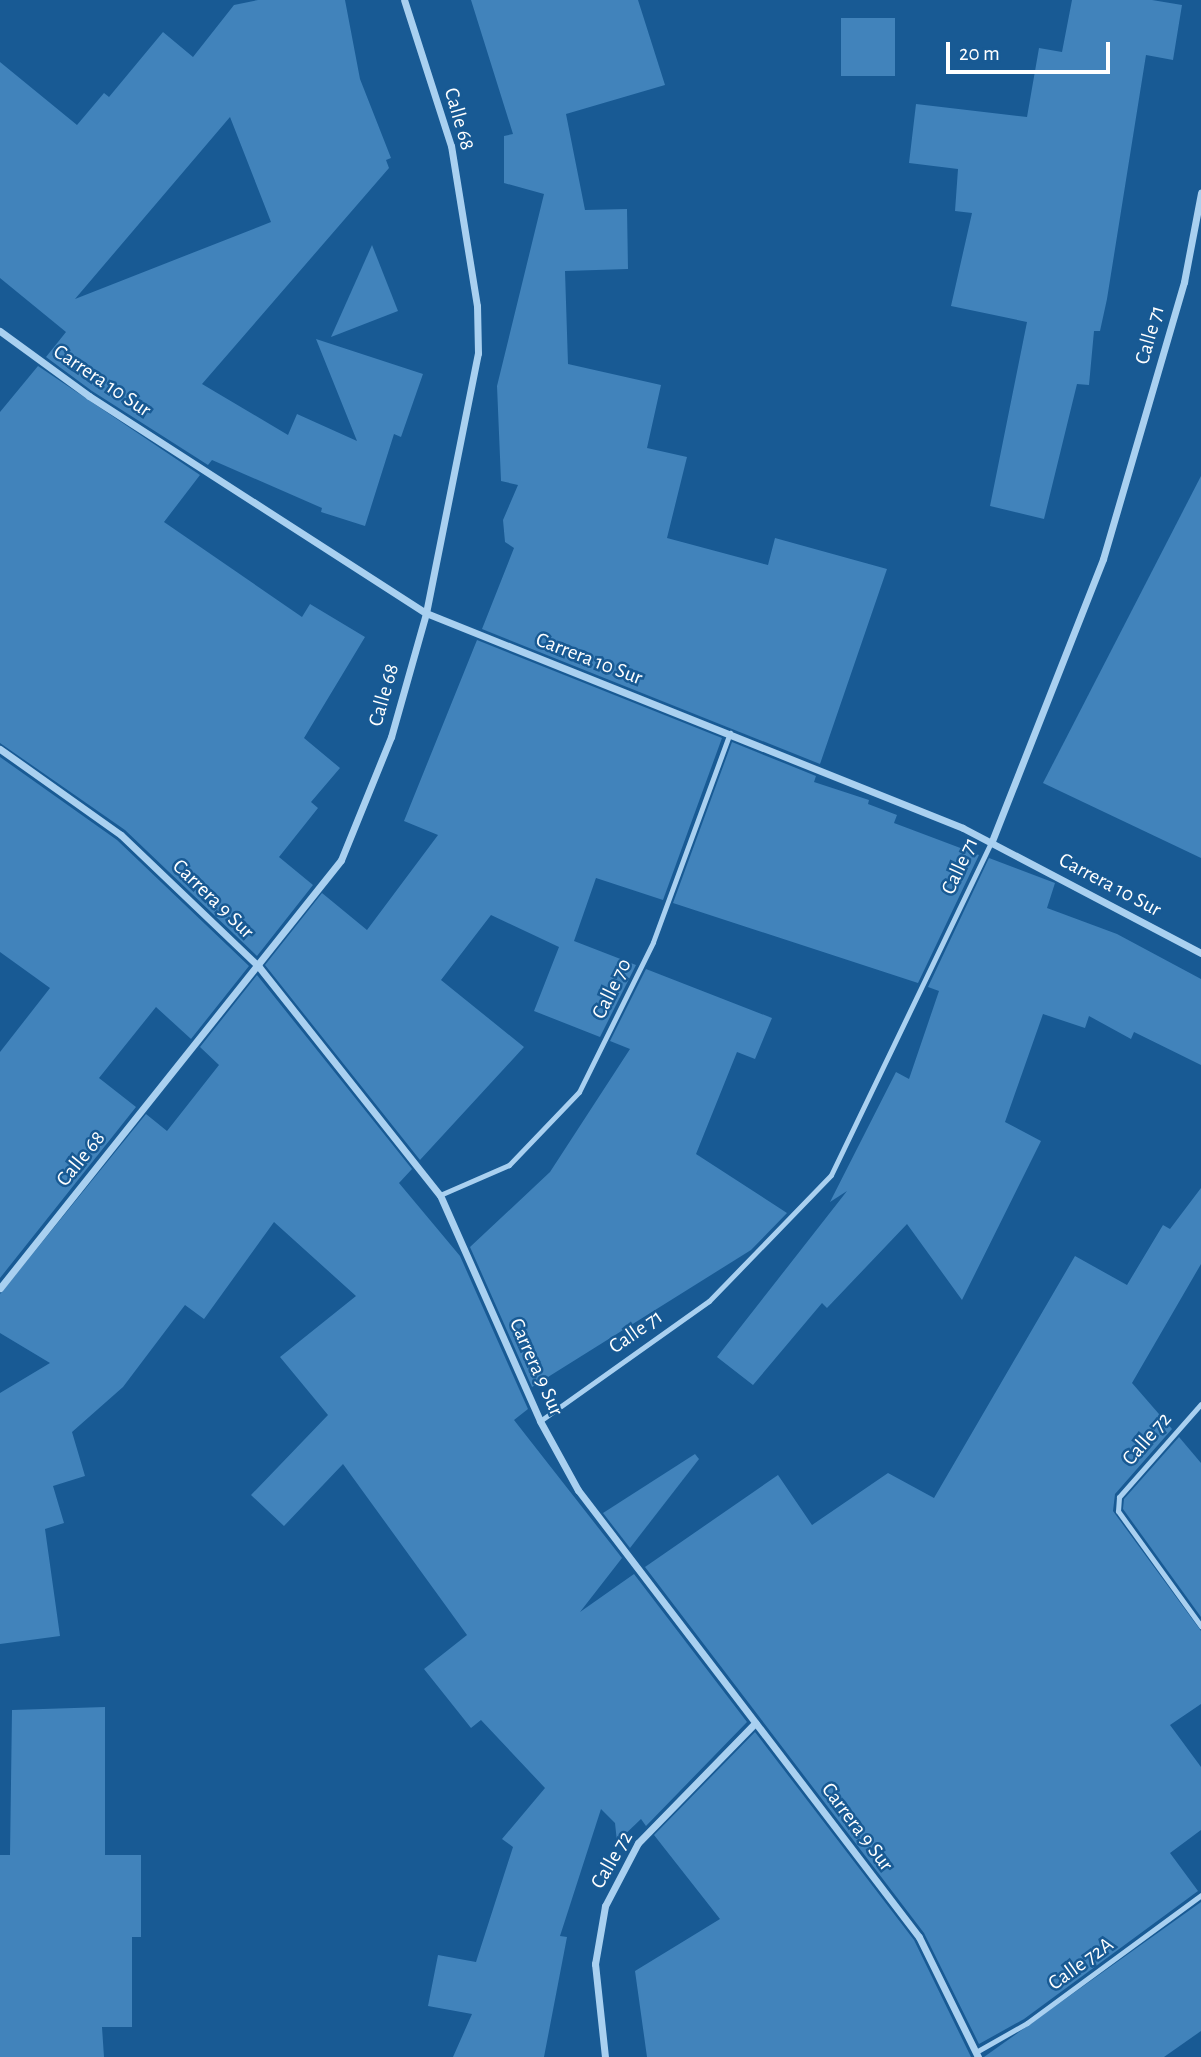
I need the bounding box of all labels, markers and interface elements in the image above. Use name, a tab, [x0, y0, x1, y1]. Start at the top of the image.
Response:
scale bar	[949, 28, 1114, 72]
text: 20 m	[959, 43, 1000, 64]
street label: Calle 68	[438, 85, 480, 153]
street label: Calle 71	[1130, 303, 1170, 367]
street label: Carrera 10 Sur	[48, 339, 156, 423]
street label: Carrera 10 Sur	[532, 627, 646, 691]
street label: Calle 68	[363, 661, 405, 729]
street label: Calle 71	[936, 833, 984, 899]
street label: Carrera 10 Sur	[1054, 848, 1166, 922]
street label: Carrera 9 Sur	[167, 854, 259, 944]
street label: Calle 70	[587, 955, 637, 1023]
street label: Calle 68	[51, 1126, 111, 1192]
street label: Calle 71	[604, 1304, 668, 1360]
street label: Carrera 9 Sur	[503, 1314, 569, 1420]
street label: Calle 72	[1117, 1407, 1177, 1471]
street label: Carrera 9 Sur	[816, 1778, 898, 1876]
street label: Calle 72	[585, 1827, 639, 1893]
street label: Calle 72A	[1043, 1932, 1119, 1996]

